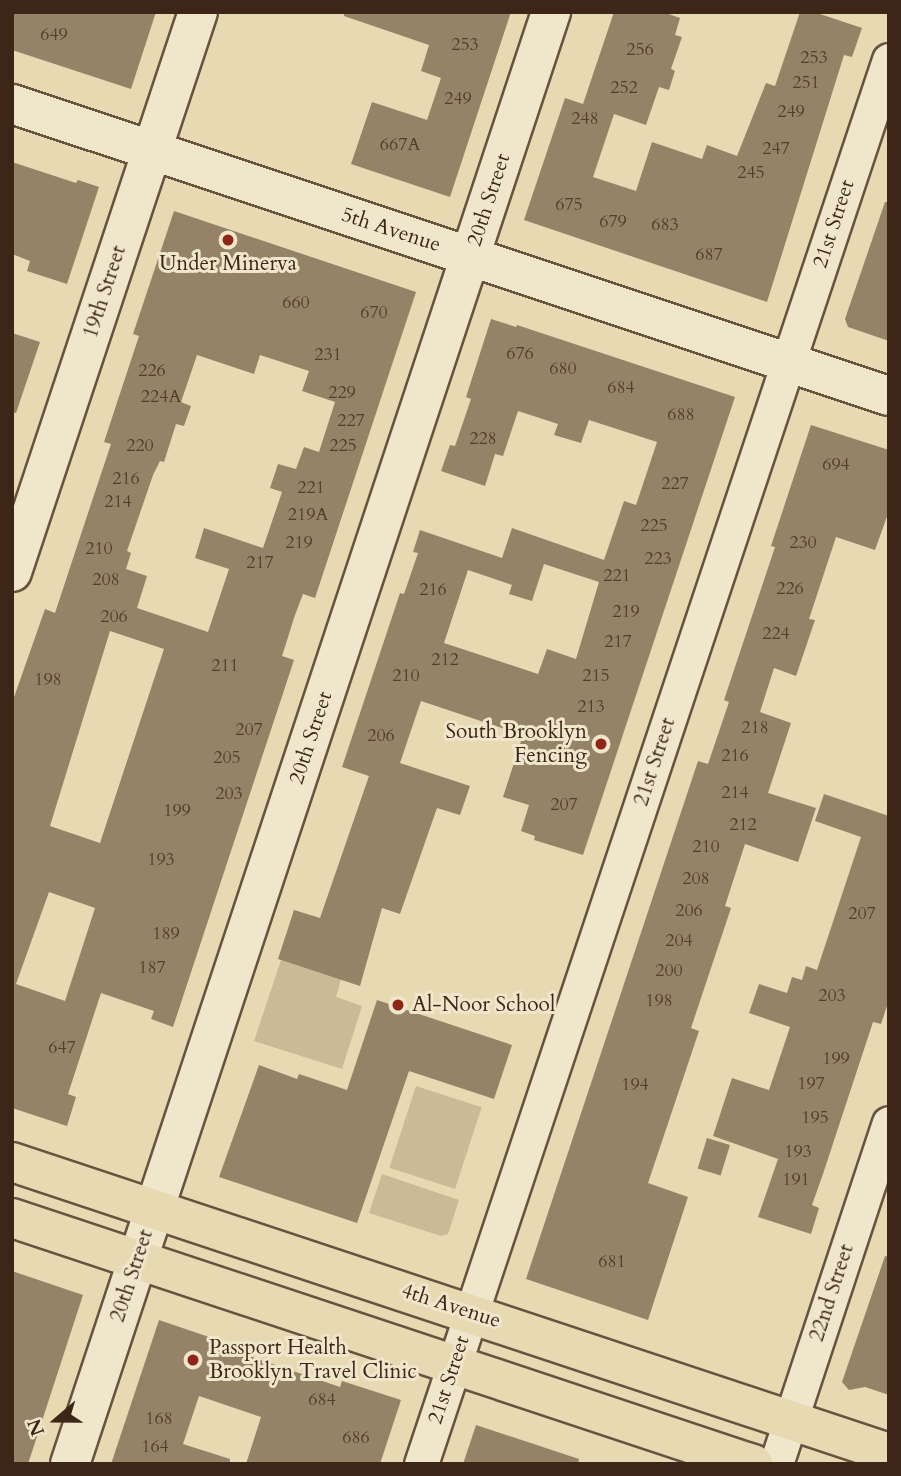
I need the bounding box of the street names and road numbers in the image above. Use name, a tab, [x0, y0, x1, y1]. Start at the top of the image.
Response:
street label: 20th Street	[462, 151, 516, 249]
street label: 21st Street	[808, 177, 860, 271]
street label: 5th Avenue	[338, 202, 444, 258]
street label: 19th Street	[78, 243, 132, 341]
street label: 20th Street	[284, 689, 338, 787]
street label: 21st Street	[629, 715, 681, 809]
street label: 20th Street	[105, 1227, 159, 1325]
street label: 22nd Street	[804, 1241, 860, 1345]
street label: 4th Avenue	[398, 1278, 504, 1334]
street label: 21st Street	[423, 1333, 475, 1427]

